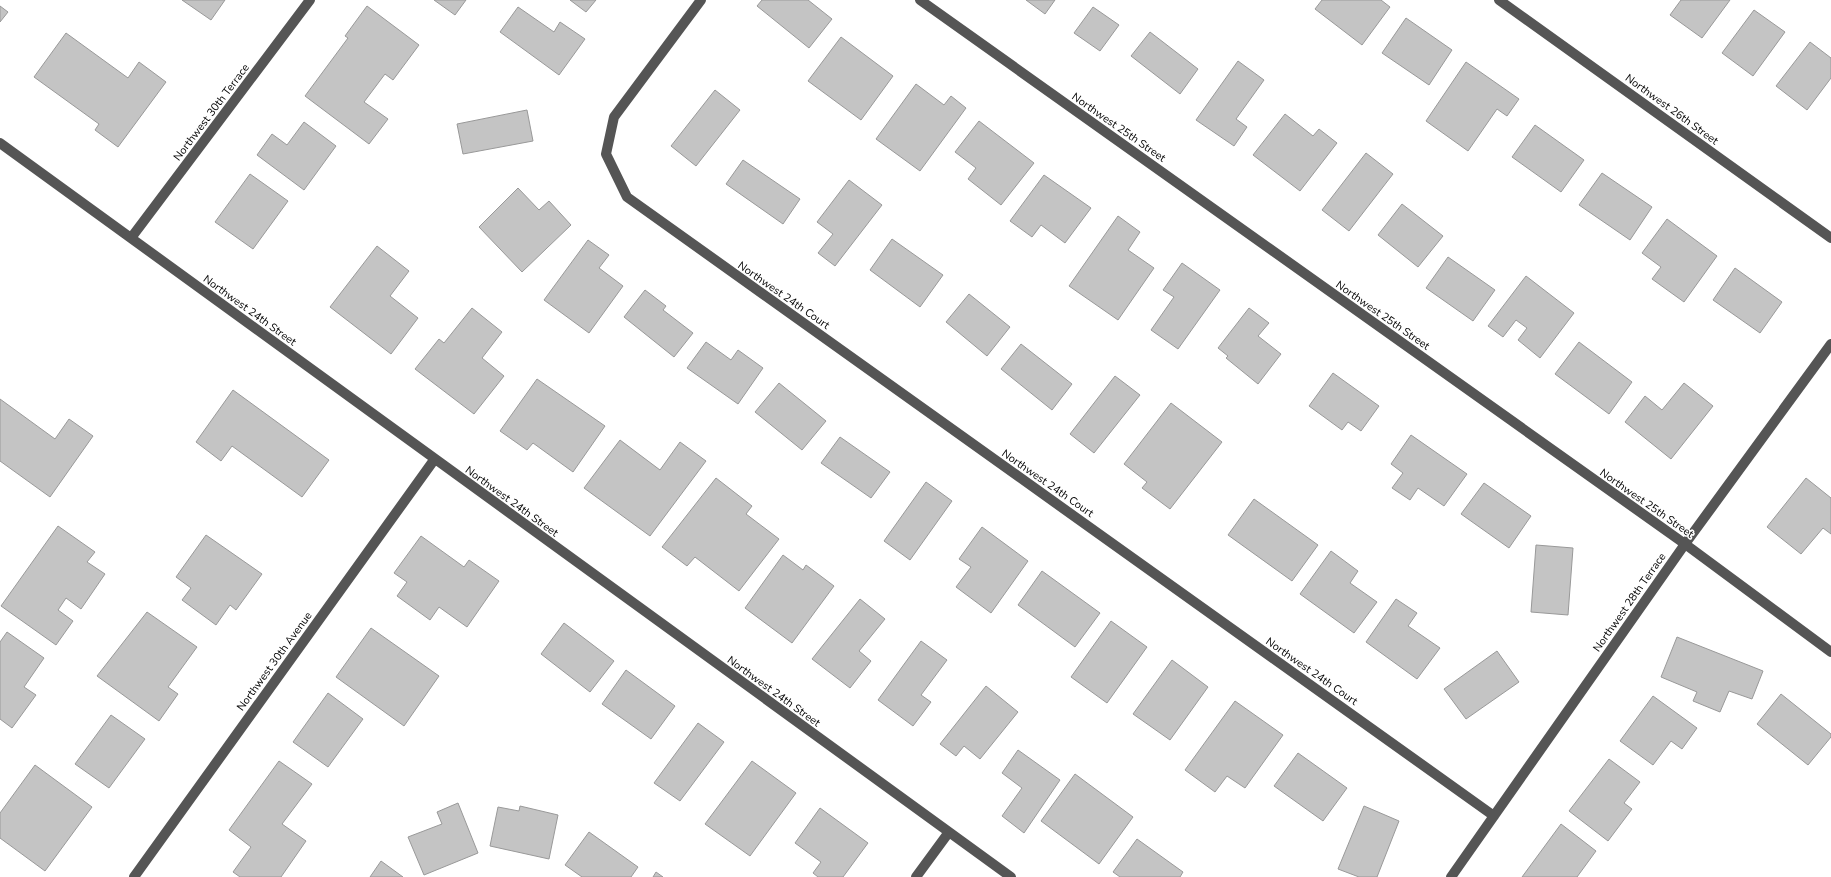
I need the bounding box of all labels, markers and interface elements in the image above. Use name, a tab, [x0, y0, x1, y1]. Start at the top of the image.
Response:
street label: Northwest 30th Terrace	[170, 61, 253, 164]
street label: Northwest 26th Street	[1622, 71, 1721, 148]
street label: Northwest 25th Street	[1069, 89, 1169, 166]
street label: Northwest 24th Court	[735, 258, 833, 333]
street label: Northwest 24th Street	[200, 272, 299, 349]
street label: Northwest 25th Street	[1333, 277, 1433, 354]
street label: Northwest 24th Court	[999, 446, 1097, 521]
street label: Northwest 24th Street	[462, 463, 561, 540]
street label: Northwest 25th Street	[1597, 465, 1697, 542]
street label: Northwest 28th Terrace	[1590, 550, 1669, 655]
street label: Northwest 30th Avenue	[233, 609, 316, 714]
street label: Northwest 24th Court	[1263, 634, 1361, 709]
street label: Northwest 24th Street	[724, 653, 823, 730]

